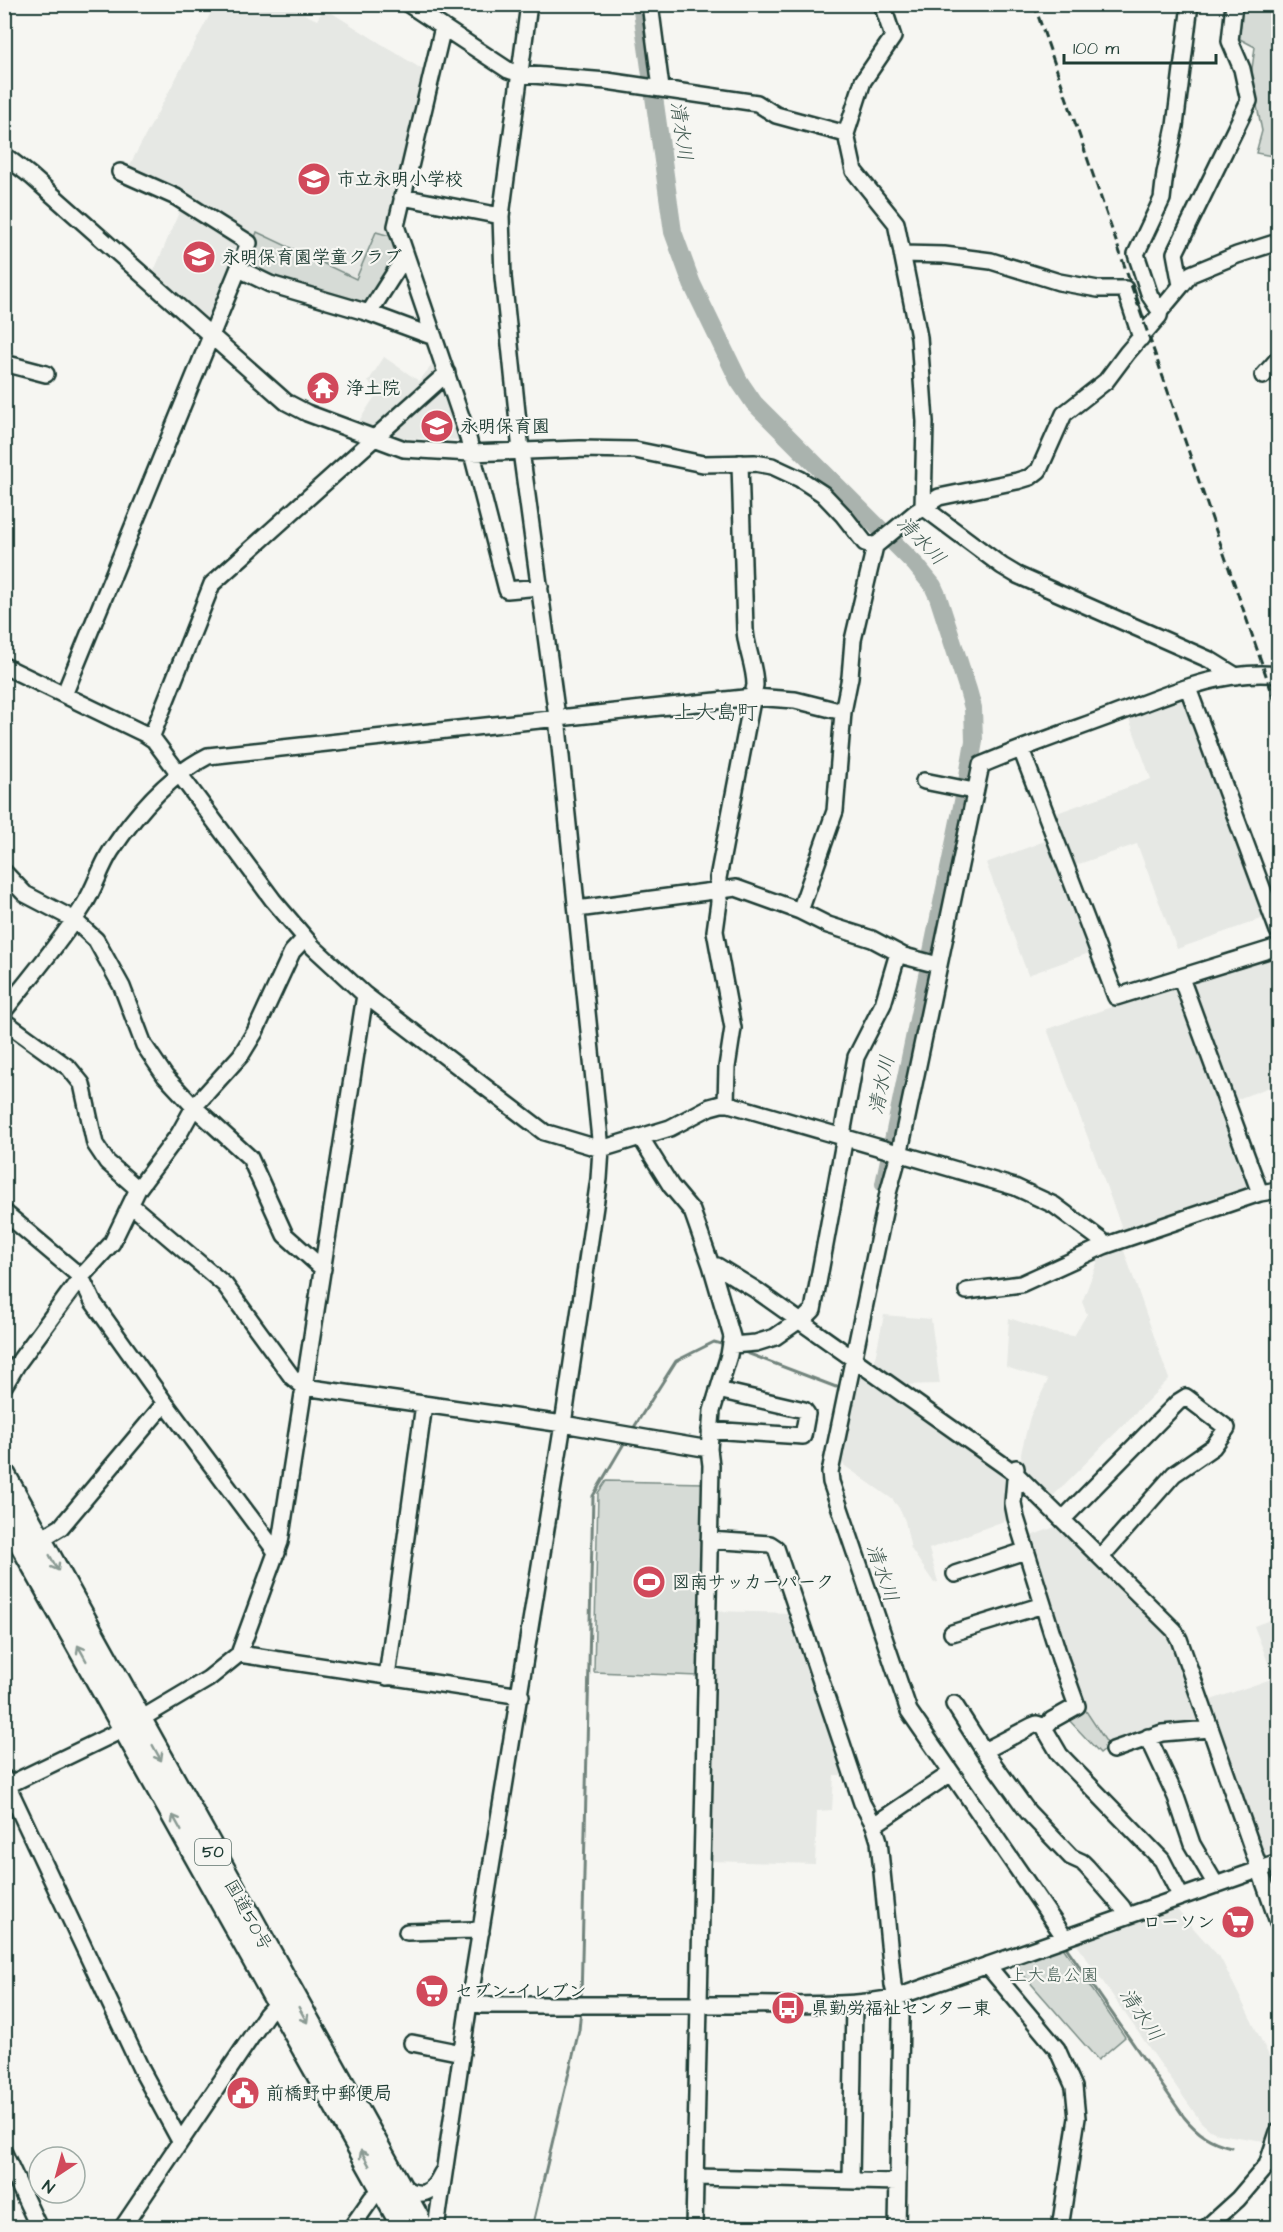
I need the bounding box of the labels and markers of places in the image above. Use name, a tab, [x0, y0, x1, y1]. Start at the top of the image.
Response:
school or university icon: 市立永明小学校	[296, 161, 332, 197]
place label: 市立永明小学校	[337, 167, 463, 192]
school or university icon: 永明保育園学童クラブ	[181, 239, 217, 275]
place label: 永明保育園学童クラブ	[222, 245, 402, 270]
temple icon: 浄土院	[305, 370, 341, 406]
place label: 浄土院	[346, 376, 400, 401]
school or university icon: 永明保育園	[419, 408, 455, 444]
place label: 永明保育園	[460, 414, 550, 439]
sports icon: 図南サッカーパーク	[631, 1564, 667, 1600]
place label: 図南サッカーパーク	[672, 1570, 834, 1595]
supermarket icon: ローソン	[1220, 1904, 1256, 1940]
place label: ローソン	[1143, 1910, 1215, 1935]
supermarket icon: セブン-イレブン	[414, 1973, 450, 2009]
place label: セブン-イレブン	[455, 1979, 587, 2004]
bus stop icon: 県勤労福祉センター東	[770, 1990, 806, 2026]
place label: 県勤労福祉センター東	[811, 1996, 991, 2021]
public building icon: 前橋野中郵便局	[225, 2075, 261, 2111]
place label: 前橋野中郵便局	[266, 2081, 392, 2106]

